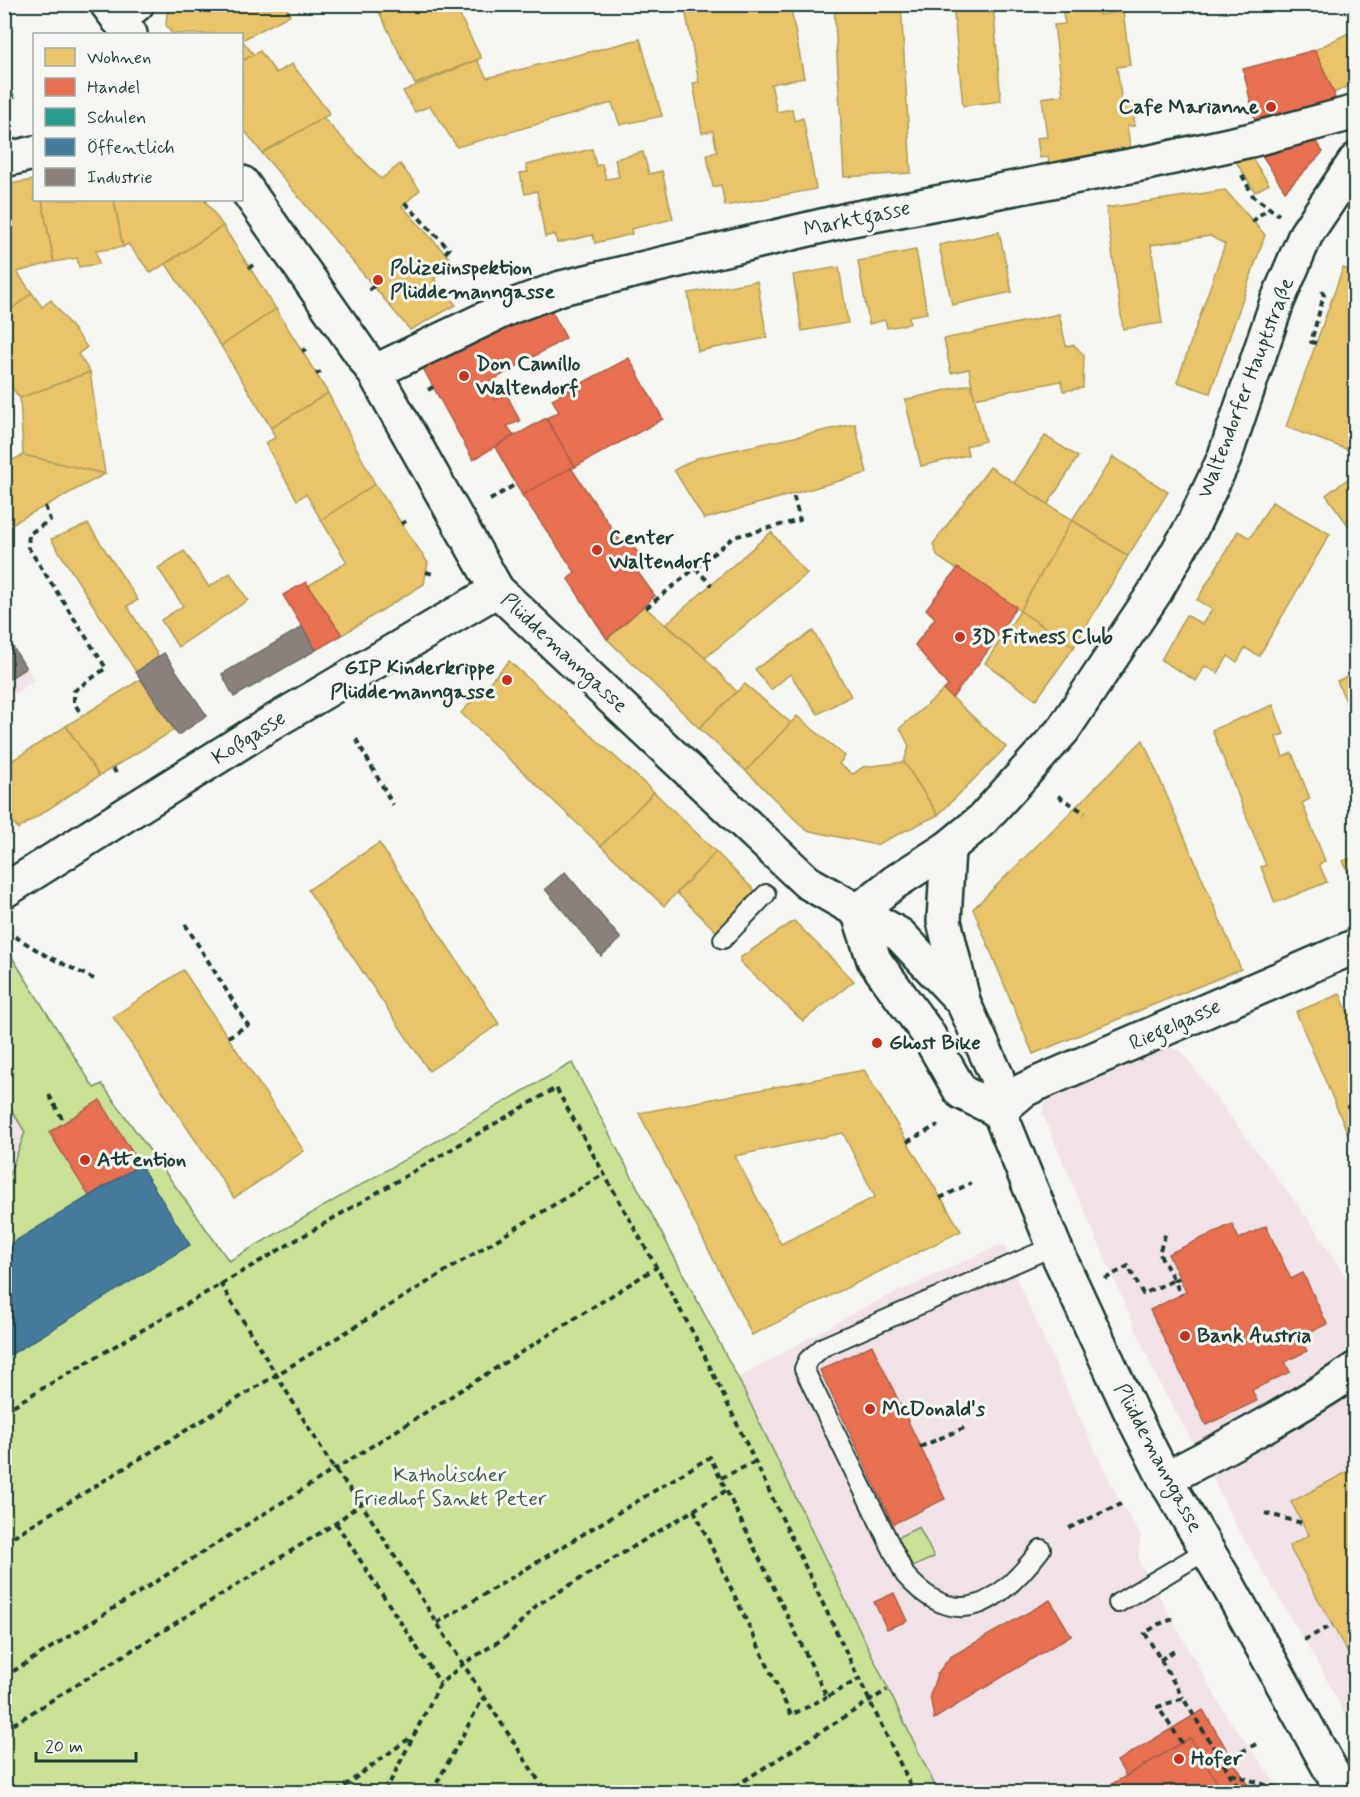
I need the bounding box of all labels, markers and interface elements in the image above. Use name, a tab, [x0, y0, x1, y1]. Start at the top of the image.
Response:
legend	[33, 33, 243, 201]
text: Wohnen	[87, 46, 151, 70]
text: Handel	[87, 76, 140, 100]
place label: Cafe Marianne	[1119, 93, 1259, 121]
marker: Cafe Marianne	[1264, 100, 1278, 114]
text: Schulen	[87, 106, 146, 130]
text: Öffentlich	[87, 136, 175, 160]
text: Industrie	[87, 166, 153, 190]
street label: Marktgasse	[801, 194, 913, 246]
place label: Polizeiinspektion Plüddemanngasse	[390, 254, 555, 308]
marker: Polizeiinspektion Plüddemanngasse	[371, 273, 385, 287]
street label: Waltendorfer Hauptstraße	[1191, 274, 1301, 502]
place label: Don Camillo Waltendorf	[475, 350, 581, 402]
marker: Don Camillo Waltendorf	[457, 369, 471, 383]
place label: Center Waltendorf	[608, 524, 711, 576]
marker: Center Waltendorf	[590, 543, 604, 557]
street label: Plüddemanngasse	[494, 587, 634, 720]
place label: 3D Fitness Club	[972, 623, 1113, 651]
marker: 3D Fitness Club	[953, 630, 967, 644]
place label: GIP Kinderkrippe Plüddemanngasse	[330, 654, 496, 708]
marker: GIP Kinderkrippe Plüddemanngasse	[500, 673, 514, 687]
street label: Koßgasse	[207, 704, 291, 772]
street label: Riegelgasse	[1125, 992, 1226, 1059]
place label: Ghost Bike	[889, 1029, 981, 1057]
marker: Ghost Bike	[870, 1036, 884, 1050]
place label: Attention	[97, 1146, 186, 1174]
marker: Attention	[78, 1153, 92, 1167]
place label: Bank Austria	[1197, 1322, 1312, 1350]
marker: Bank Austria	[1178, 1329, 1192, 1343]
street label: Plüddemanngasse	[1106, 1379, 1209, 1538]
place label: McDonald's	[882, 1395, 986, 1423]
marker: McDonald's	[863, 1402, 877, 1416]
park label: Katholischer Friedhof Sankt Peter	[353, 1461, 547, 1513]
scale bar	[36, 1725, 136, 1763]
text: 20 m	[45, 1735, 83, 1759]
place label: Hofer	[1191, 1745, 1243, 1773]
marker: Hofer	[1172, 1752, 1186, 1766]

